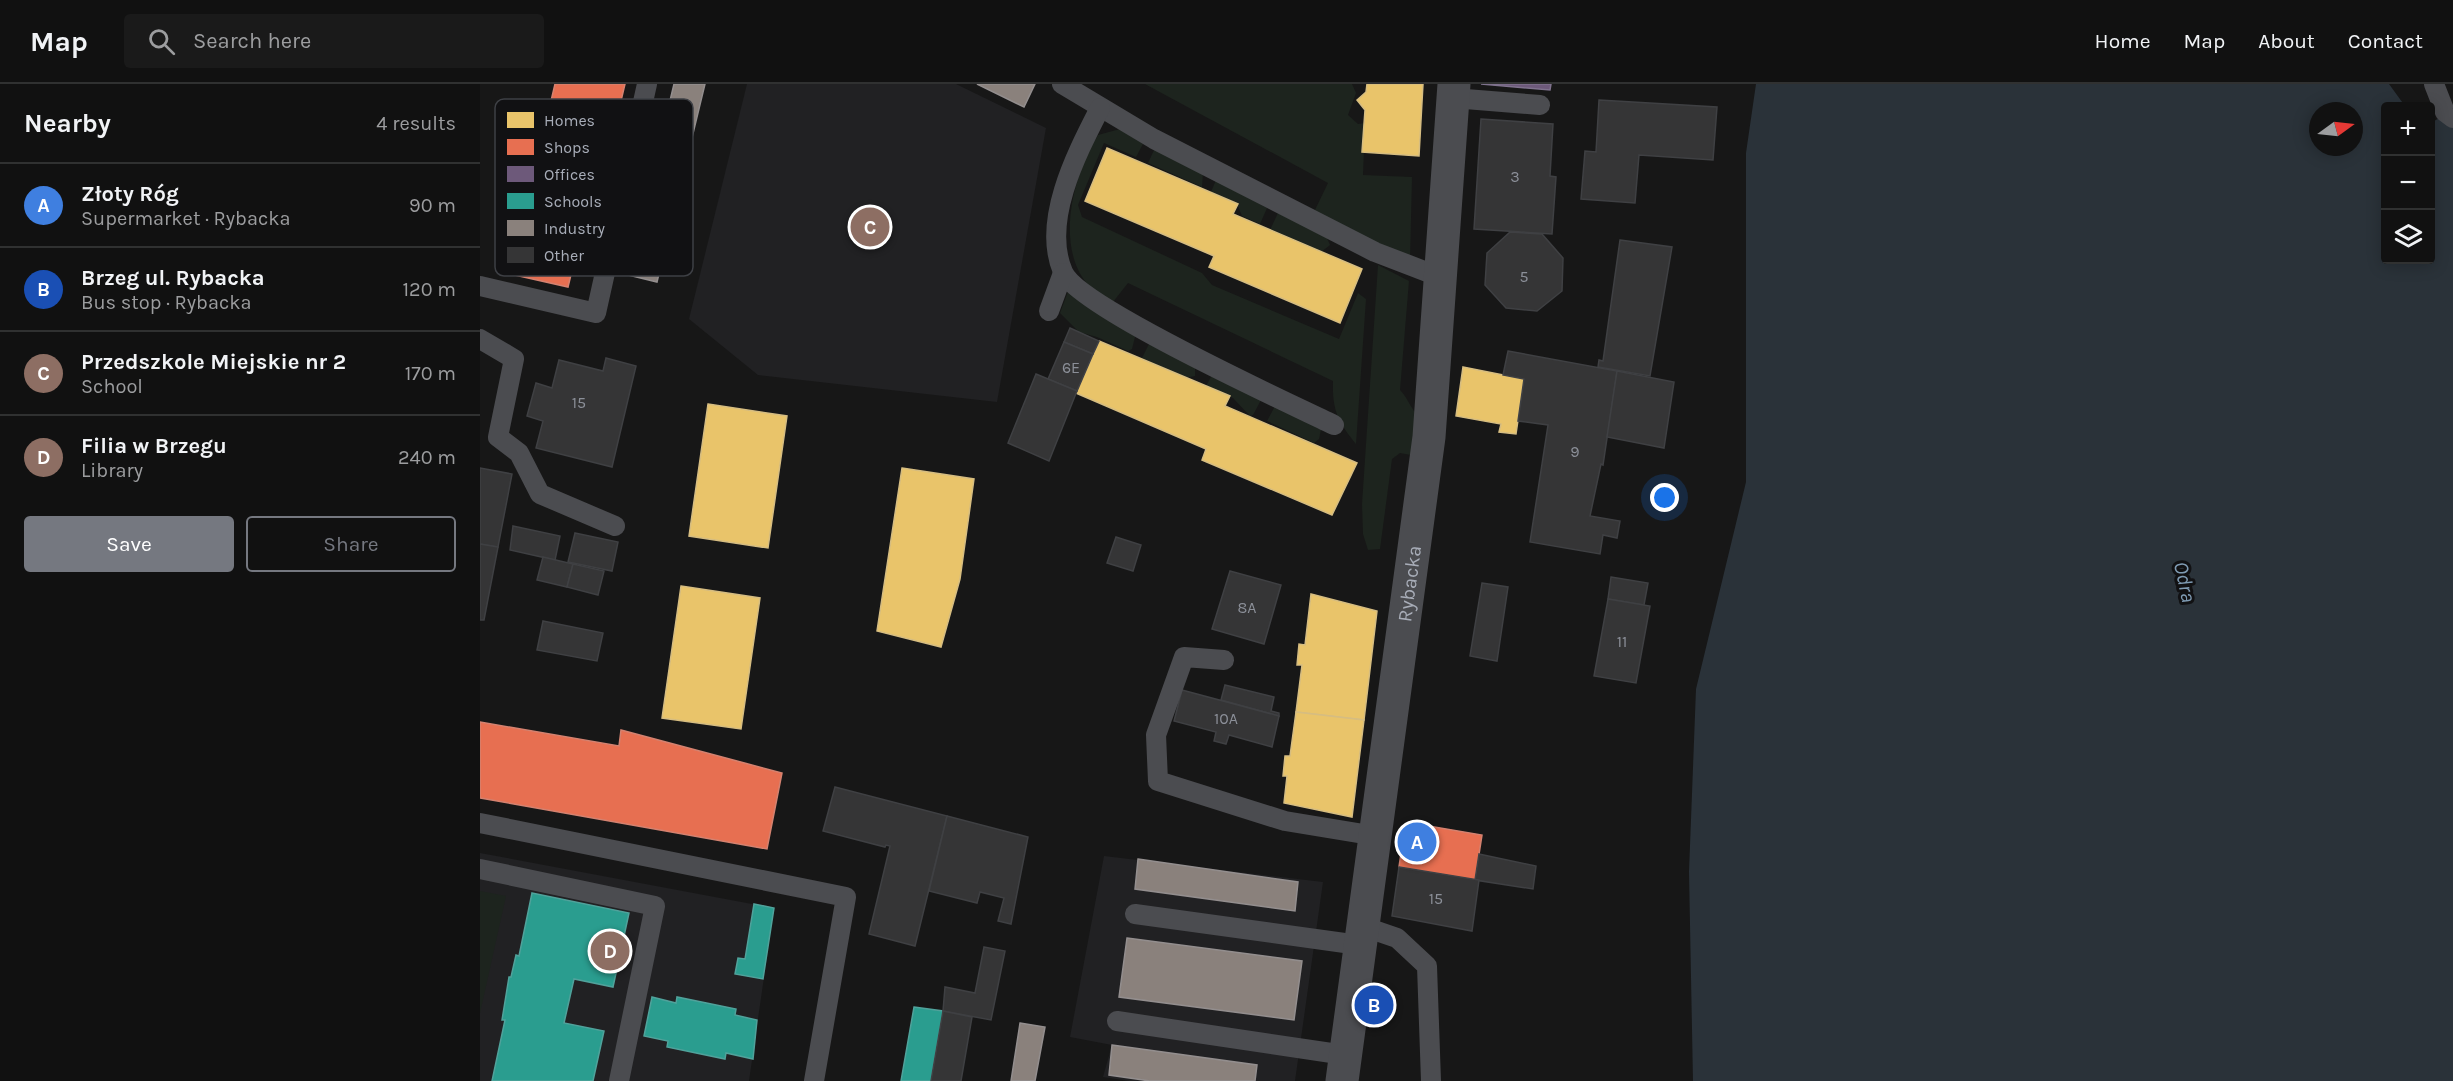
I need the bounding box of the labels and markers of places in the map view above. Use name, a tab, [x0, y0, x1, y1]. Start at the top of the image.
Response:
pin: C	[850, 204, 890, 250]
pin: A	[1398, 820, 1436, 864]
pin: D	[590, 928, 630, 974]
pin: B	[1354, 982, 1394, 1028]

